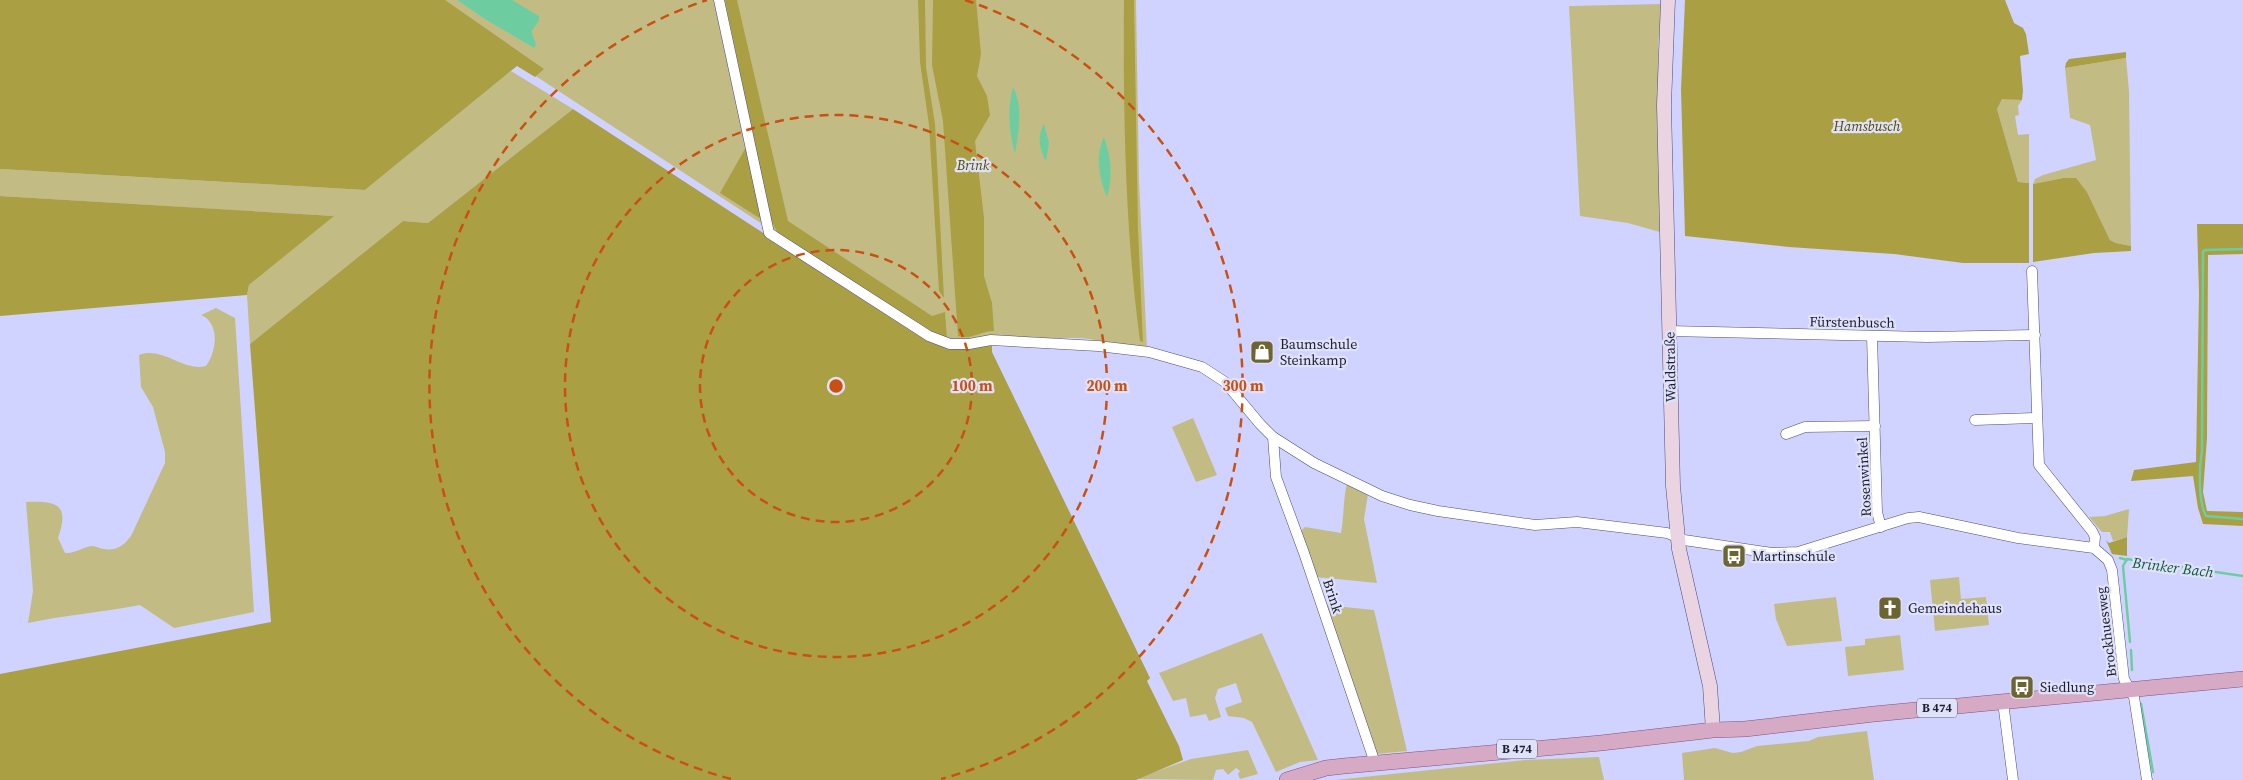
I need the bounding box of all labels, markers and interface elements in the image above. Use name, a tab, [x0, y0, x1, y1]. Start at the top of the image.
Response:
park label: Hamsbusch	[1833, 116, 1901, 136]
park label: Brink	[956, 155, 990, 175]
street label: Fürstenbusch	[1809, 311, 1895, 333]
street label: Waldstraße	[1659, 331, 1681, 403]
place label: Baumschule Steinkamp	[1280, 334, 1357, 370]
shop icon: Baumschule Steinkamp	[1249, 339, 1275, 365]
text: 100 m	[951, 375, 993, 396]
text: 200 m	[1086, 375, 1128, 396]
text: 300 m	[1222, 375, 1264, 396]
centre of rings	[827, 377, 845, 395]
street label: Rosenwinkel	[1852, 437, 1876, 517]
bus stop icon: Martinschule	[1721, 543, 1747, 569]
place label: Martinschule	[1752, 546, 1835, 566]
water label: Brinker Bach	[2130, 551, 2215, 582]
street label: Brink	[1318, 576, 1348, 616]
street label: Brockhuesweg	[2091, 586, 2121, 678]
church icon: Gemeindehaus	[1877, 595, 1903, 621]
place label: Gemeindehaus	[1908, 598, 2002, 618]
bus stop icon: Siedlung	[2009, 674, 2035, 700]
place label: Siedlung	[2040, 677, 2094, 697]
road number: B 474	[1917, 698, 1957, 718]
road number: B 474	[1497, 740, 1537, 759]

